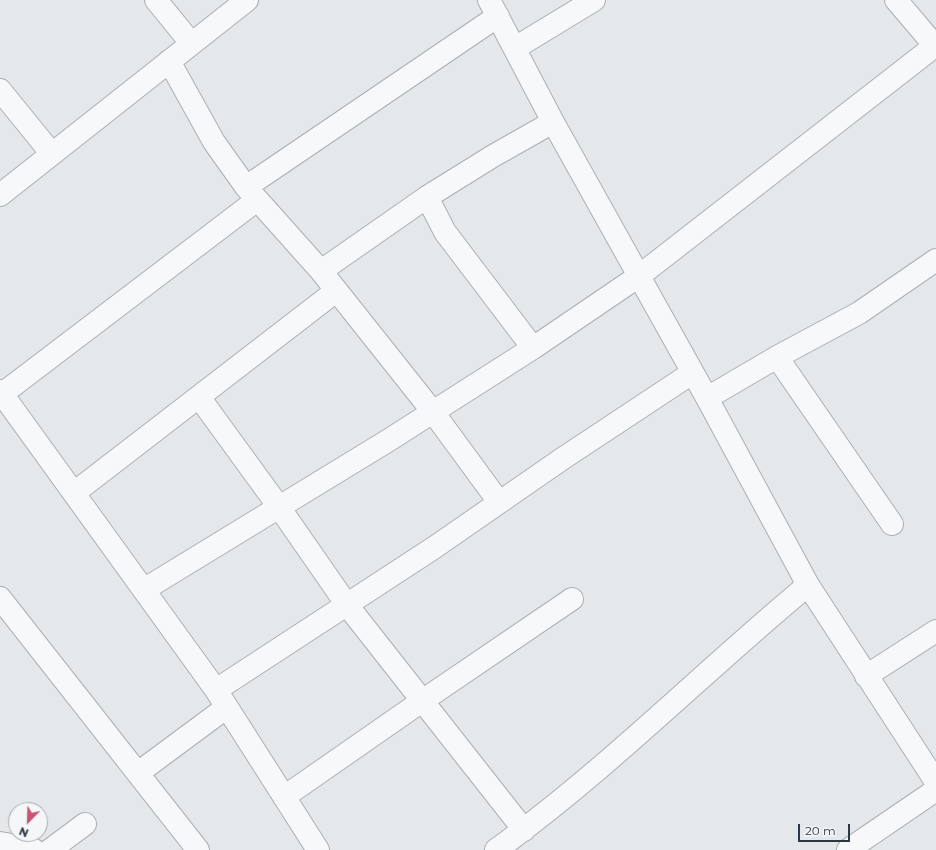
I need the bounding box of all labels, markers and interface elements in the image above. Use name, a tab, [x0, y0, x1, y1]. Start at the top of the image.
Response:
north arrow	[8, 802, 48, 842]
scale bar	[800, 816, 852, 842]
text: 20 m	[805, 823, 836, 838]
text: N	[17, 824, 31, 840]

